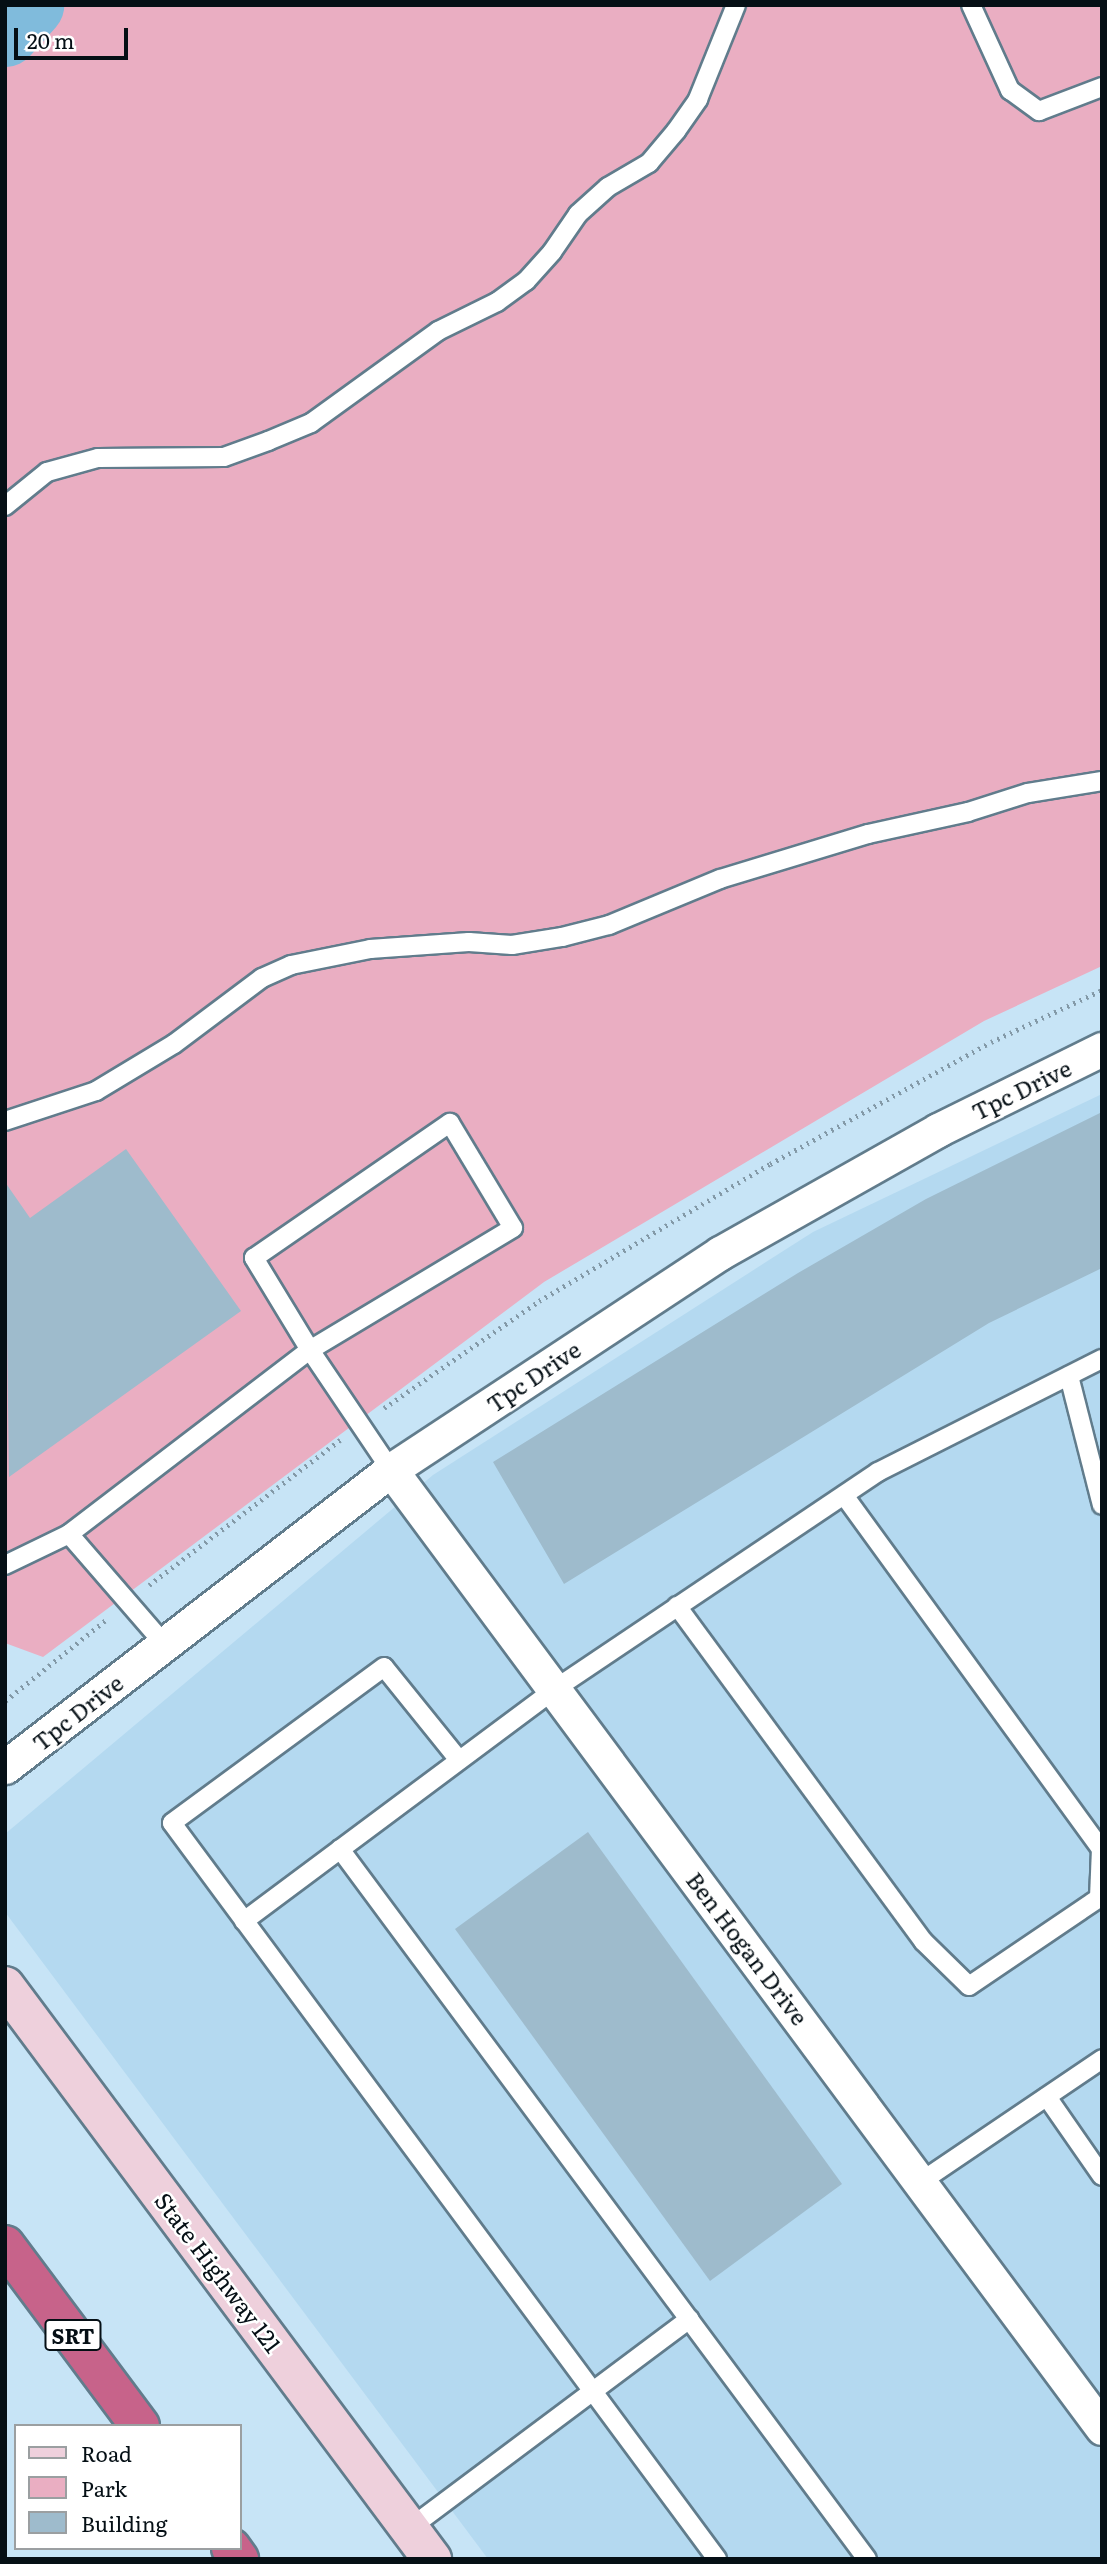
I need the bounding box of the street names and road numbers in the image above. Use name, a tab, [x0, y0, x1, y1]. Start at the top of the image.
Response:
street label: Tpc Drive	[967, 1053, 1075, 1125]
street label: Tpc Drive	[481, 1335, 585, 1417]
street label: Tpc Drive	[26, 1668, 128, 1756]
street label: Ben Hogan Drive	[682, 1866, 814, 2030]
street label: State Highway 121	[150, 2187, 288, 2357]
road number: SRT	[43, 2318, 103, 2352]

